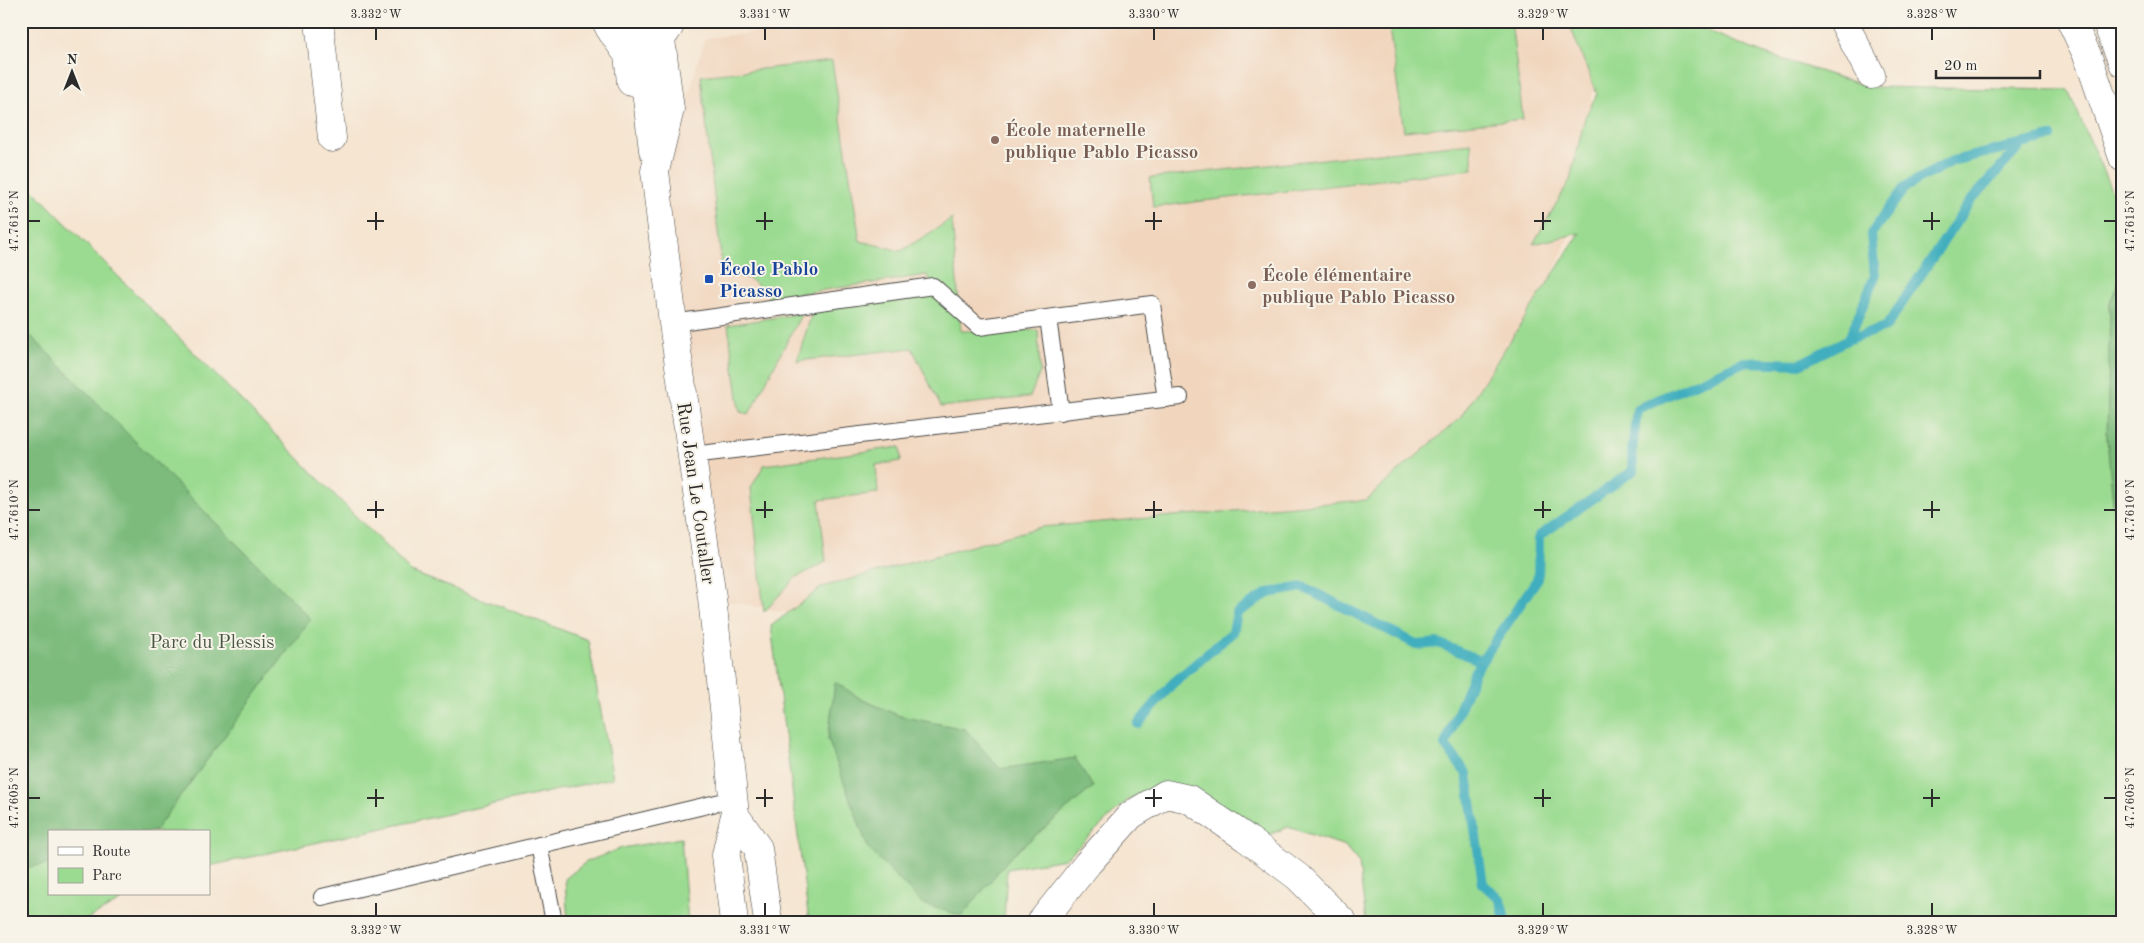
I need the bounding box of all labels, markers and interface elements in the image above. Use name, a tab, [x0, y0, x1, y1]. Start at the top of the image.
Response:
text: 3.332°W	[351, 9, 402, 21]
text: 3.331°W	[740, 9, 791, 21]
text: 3.330°W	[1129, 9, 1180, 21]
text: 3.329°W	[1518, 9, 1569, 21]
text: 3.328°W	[1907, 9, 1958, 21]
north arrow	[48, 48, 98, 98]
scale bar	[1936, 48, 2040, 80]
text: N	[67, 53, 78, 67]
text: 20 m	[1944, 59, 1978, 74]
place label: École maternelle publique Pablo Picasso	[1005, 118, 1198, 163]
marker: École maternelle publique Pablo Picasso	[989, 134, 1001, 146]
text: 47.7615°N	[8, 190, 21, 252]
text: 47.7615°N	[2124, 190, 2137, 252]
place label: École Pablo Picasso	[719, 257, 818, 302]
place label: École élémentaire publique Pablo Picasso	[1262, 263, 1455, 308]
marker: École Pablo Picasso	[703, 273, 715, 285]
marker: École élémentaire publique Pablo Picasso	[1246, 279, 1258, 291]
street label: Rue Jean Le Coutaller	[672, 401, 717, 586]
text: 47.7610°N	[9, 479, 21, 541]
text: 47.7610°N	[2125, 479, 2137, 541]
park label: Parc du Plessis	[150, 634, 274, 653]
text: 47.7605°N	[8, 767, 21, 829]
text: 47.7605°N	[2124, 767, 2137, 829]
legend	[48, 830, 210, 896]
text: Route	[92, 845, 130, 860]
text: Parc	[92, 869, 122, 884]
text: 3.332°W	[351, 925, 402, 937]
text: 3.331°W	[740, 925, 791, 937]
text: 3.330°W	[1129, 925, 1180, 937]
text: 3.329°W	[1518, 925, 1569, 937]
text: 3.328°W	[1907, 925, 1958, 937]

